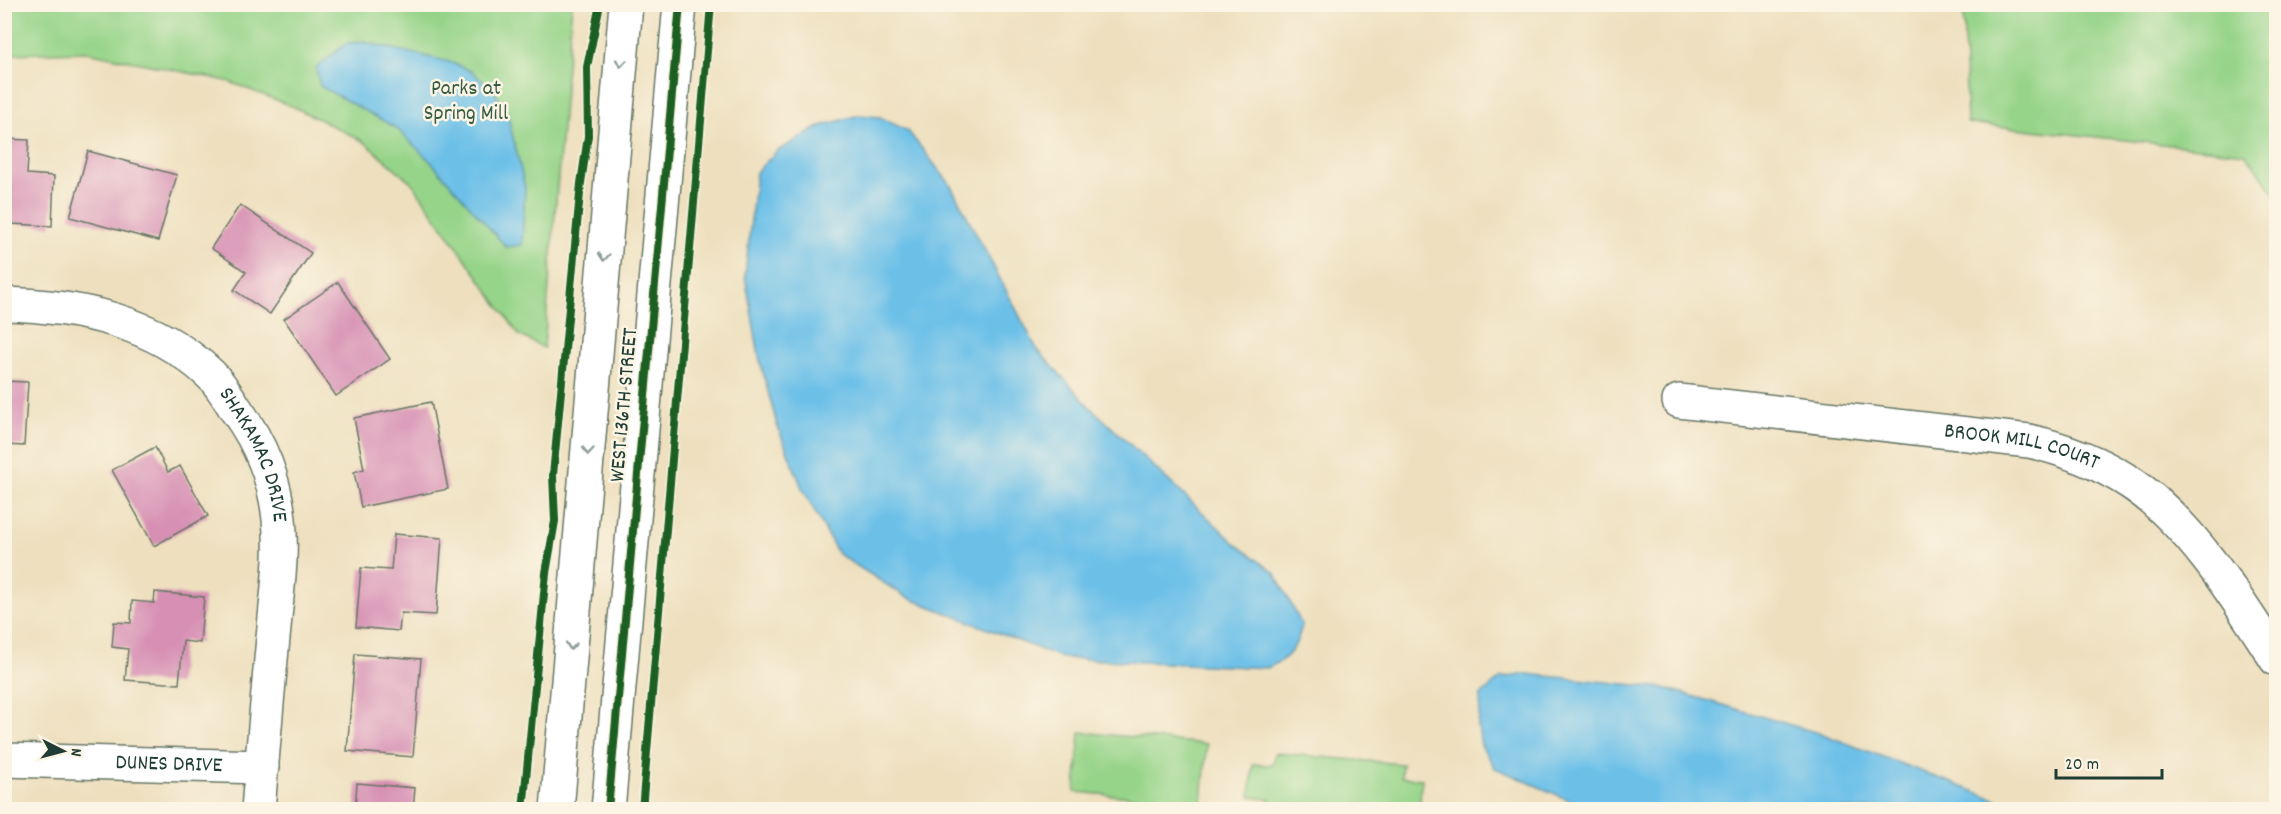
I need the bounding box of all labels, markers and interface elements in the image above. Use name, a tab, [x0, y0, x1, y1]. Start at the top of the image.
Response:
one-way arrow	[615, 58, 628, 67]
park label: Parks at Spring Mill	[424, 74, 508, 130]
one-way arrow	[598, 253, 611, 262]
street label: WEST 136TH STREET	[603, 326, 647, 483]
street label: SHAKAMAC DRIVE	[210, 381, 295, 524]
street label: BROOK MILL COURT	[1942, 416, 2104, 479]
one-way arrow	[582, 447, 595, 456]
one-way arrow	[565, 641, 578, 650]
north arrow	[33, 721, 93, 781]
scale bar	[2056, 742, 2162, 780]
text: N	[64, 747, 87, 758]
street label: DUNES DRIVE	[115, 748, 223, 781]
text: 20 m	[2065, 753, 2099, 778]

